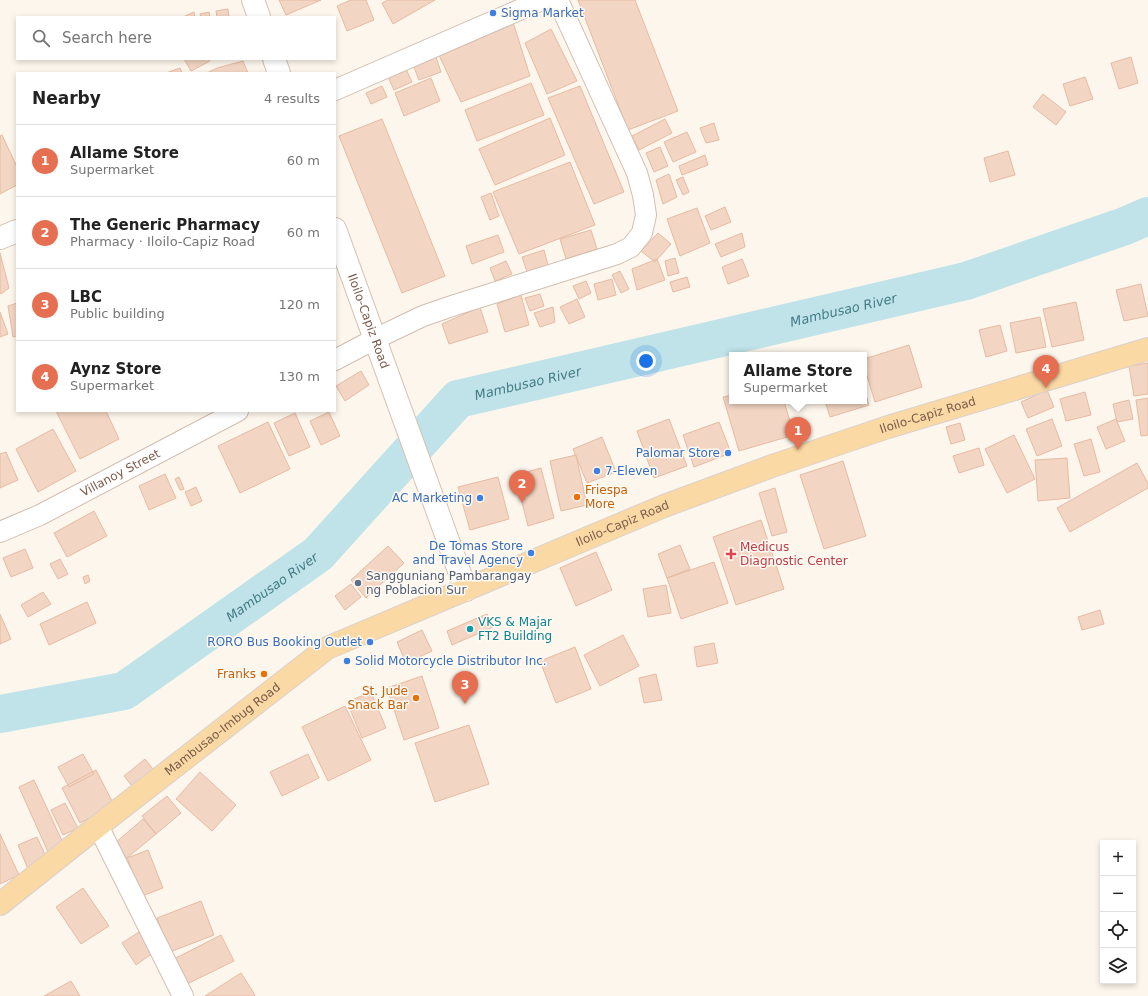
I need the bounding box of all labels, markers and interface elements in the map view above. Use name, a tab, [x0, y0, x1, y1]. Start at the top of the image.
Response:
place label: Sigma Market	[501, 6, 584, 20]
marker: Sigma Market	[488, 8, 498, 18]
search box	[16, 16, 336, 60]
icon: search	[30, 27, 52, 49]
text: Search here	[62, 29, 152, 47]
text: Nearby	[32, 88, 101, 108]
text: 4 results	[264, 91, 320, 106]
text: Allame Store	[70, 144, 179, 162]
text: 1	[40, 153, 50, 168]
text: 60 m	[287, 153, 320, 168]
text: Supermarket	[70, 162, 154, 177]
text: The Generic Pharmacy	[70, 216, 260, 234]
text: 2	[40, 225, 50, 240]
text: 60 m	[287, 225, 320, 240]
text: Pharmacy · Iloilo-Capiz Road	[70, 234, 255, 249]
street label: Iloilo-Capiz Road	[345, 272, 392, 370]
text: LBC	[70, 288, 102, 306]
water label: Mambusao River	[789, 290, 900, 330]
text: 3	[40, 297, 50, 312]
text: 120 m	[278, 297, 320, 312]
text: Public building	[70, 306, 165, 321]
your location	[636, 351, 656, 371]
popup	[729, 352, 867, 404]
pin: 4	[1033, 355, 1059, 388]
text: Aynz Store	[70, 360, 161, 378]
text: Allame Store	[744, 362, 852, 380]
water label: Mambusao River	[473, 363, 584, 403]
text: 4	[40, 369, 50, 384]
text: 130 m	[278, 369, 320, 384]
text: Supermarket	[70, 378, 154, 393]
text: Supermarket	[744, 380, 828, 395]
street label: Iloilo-Capiz Road	[878, 394, 978, 436]
pin: 1	[785, 417, 811, 450]
street label: Villanoy Street	[78, 446, 163, 499]
place label: Palomar Store	[636, 446, 720, 460]
marker: Palomar Store	[723, 448, 733, 458]
place label: 7-Eleven	[605, 464, 657, 478]
marker: 7-Eleven	[592, 466, 602, 476]
pin: 2	[509, 470, 535, 503]
place label: Friespa More	[585, 483, 628, 511]
place label: AC Marketing	[392, 491, 472, 505]
marker: Friespa More	[572, 492, 582, 502]
marker: AC Marketing	[475, 493, 485, 503]
street label: Iloilo-Capiz Road	[574, 498, 671, 549]
place label: De Tomas Store and Travel Agency	[413, 539, 523, 567]
place label: Medicus Diagnostic Center	[740, 540, 848, 568]
marker: De Tomas Store and Travel Agency	[526, 548, 536, 558]
marker: Medicus Diagnostic Center	[725, 548, 737, 560]
water label: Mambusao River	[223, 549, 322, 625]
place label: Sangguniang Pambarangay ng Poblacion Sur	[366, 569, 531, 597]
marker: Sangguniang Pambarangay ng Poblacion Sur	[353, 578, 363, 588]
place label: VKS & Majar FT2 Building	[478, 615, 552, 643]
marker: VKS & Majar FT2 Building	[465, 624, 475, 634]
place label: RORO Bus Booking Outlet	[207, 635, 362, 649]
marker: RORO Bus Booking Outlet	[365, 637, 375, 647]
place label: Solid Motorcycle Distributor Inc.	[355, 654, 547, 668]
marker: Solid Motorcycle Distributor Inc.	[342, 656, 352, 666]
place label: Franks	[217, 667, 256, 681]
marker: Franks	[259, 669, 269, 679]
pin: 3	[452, 671, 478, 704]
street label: Mambusao-Imbug Road	[162, 680, 283, 778]
place label: St. Jude Snack Bar	[348, 684, 408, 712]
marker: St. Jude Snack Bar	[411, 693, 421, 703]
map controls	[1100, 840, 1136, 984]
button: +	[1100, 840, 1136, 876]
button: −	[1100, 876, 1136, 912]
button: locate	[1100, 912, 1136, 948]
button: layers	[1100, 948, 1136, 984]

